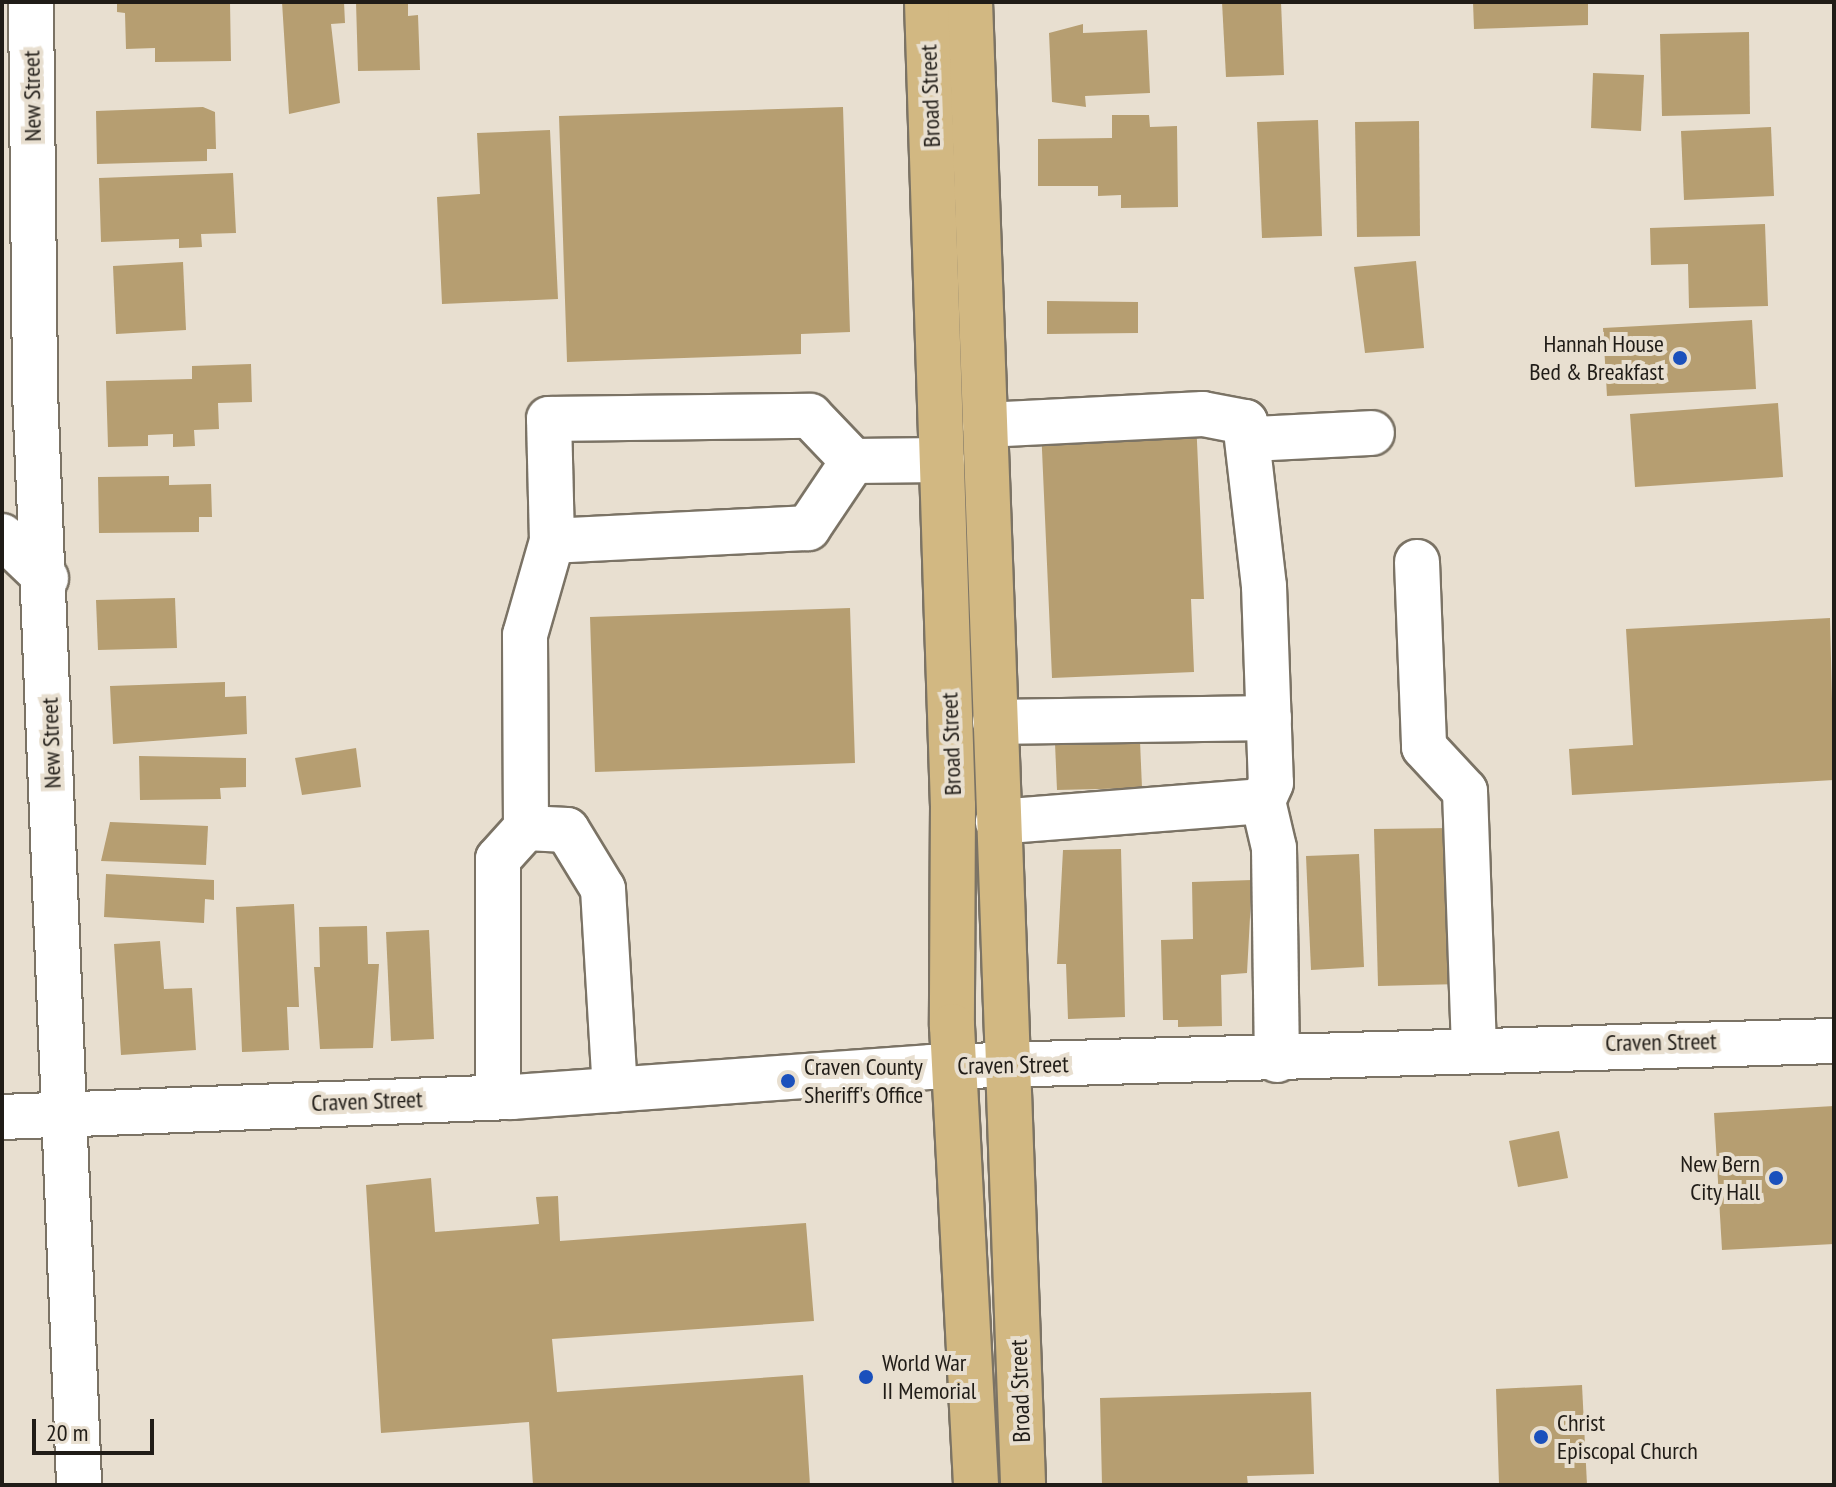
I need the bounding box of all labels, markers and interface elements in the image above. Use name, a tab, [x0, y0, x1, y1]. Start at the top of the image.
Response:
street label: Broad Street	[914, 44, 946, 148]
street label: New Street	[17, 50, 47, 142]
place label: Hannah House Bed & Breakfast	[1529, 330, 1664, 386]
marker: Hannah House Bed & Breakfast	[1671, 349, 1689, 367]
street label: Broad Street	[935, 692, 967, 796]
street label: New Street	[35, 697, 67, 789]
street label: Craven Street	[1605, 1027, 1717, 1057]
street label: Craven Street	[957, 1050, 1069, 1080]
place label: Craven County Sheriff's Office	[804, 1053, 923, 1109]
marker: Craven County Sheriff's Office	[779, 1072, 797, 1090]
street label: Craven Street	[311, 1085, 423, 1117]
place label: New Bern City Hall	[1680, 1150, 1760, 1206]
marker: New Bern City Hall	[1767, 1169, 1785, 1187]
street label: Broad Street	[1004, 1339, 1036, 1443]
place label: World War II Memorial	[882, 1349, 976, 1405]
marker: World War II Memorial	[857, 1368, 875, 1386]
scale bar	[36, 1403, 158, 1453]
place label: Christ Episcopal Church	[1557, 1409, 1698, 1465]
text: 20 m	[46, 1417, 88, 1448]
marker: Christ Episcopal Church	[1532, 1428, 1550, 1446]

